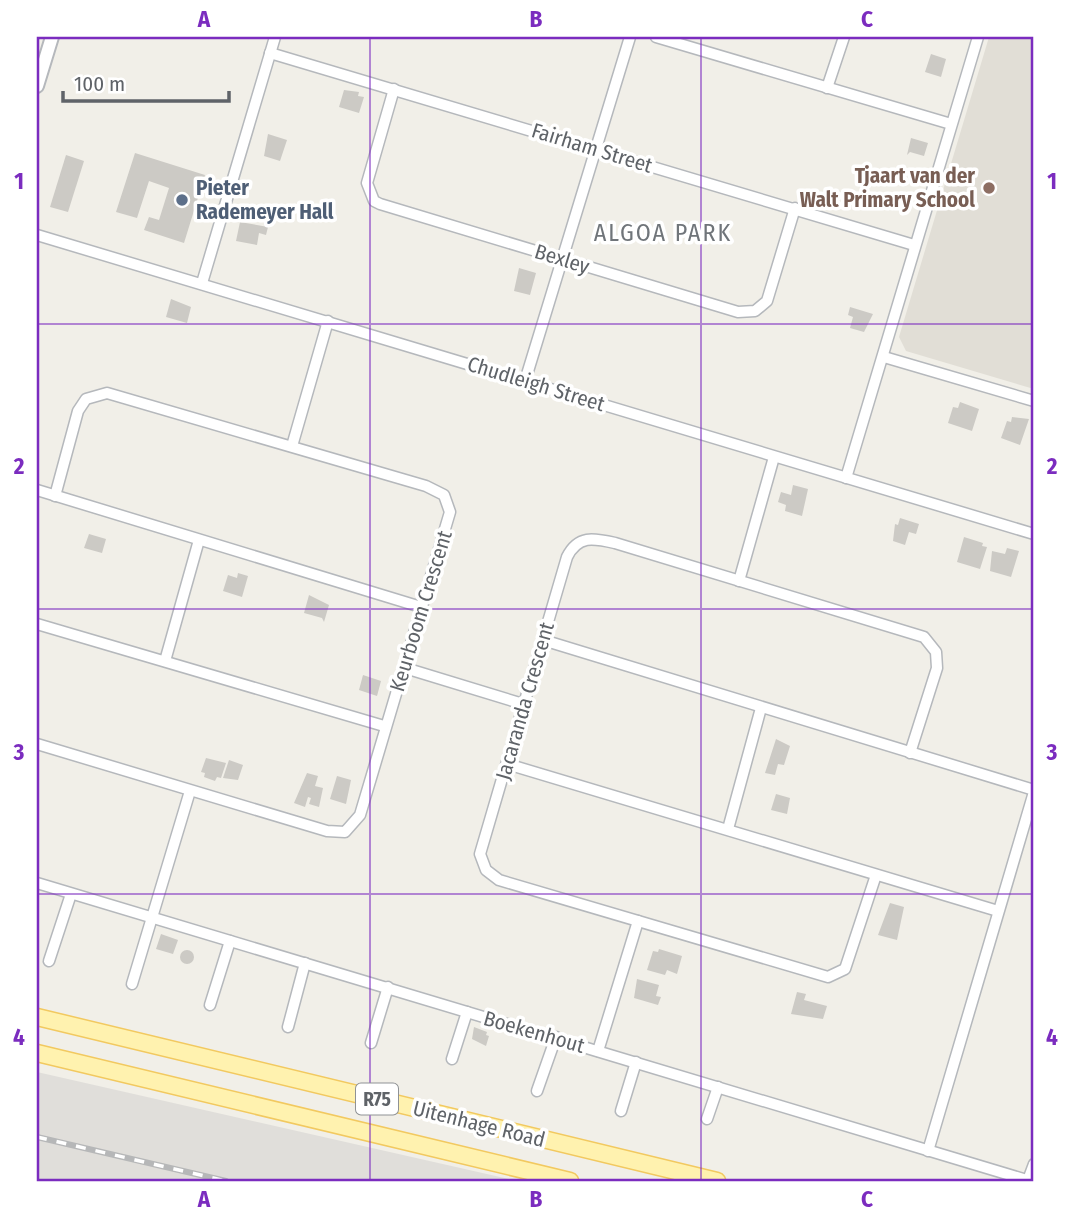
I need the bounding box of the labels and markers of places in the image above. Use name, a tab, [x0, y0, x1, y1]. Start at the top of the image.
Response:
place label: Tjaart van der Walt Primary School	[800, 163, 975, 213]
place label: Pieter Rademeyer Hall	[196, 175, 334, 225]
marker: Tjaart van der Walt Primary School	[981, 180, 997, 196]
marker: Pieter Rademeyer Hall	[174, 192, 190, 208]

